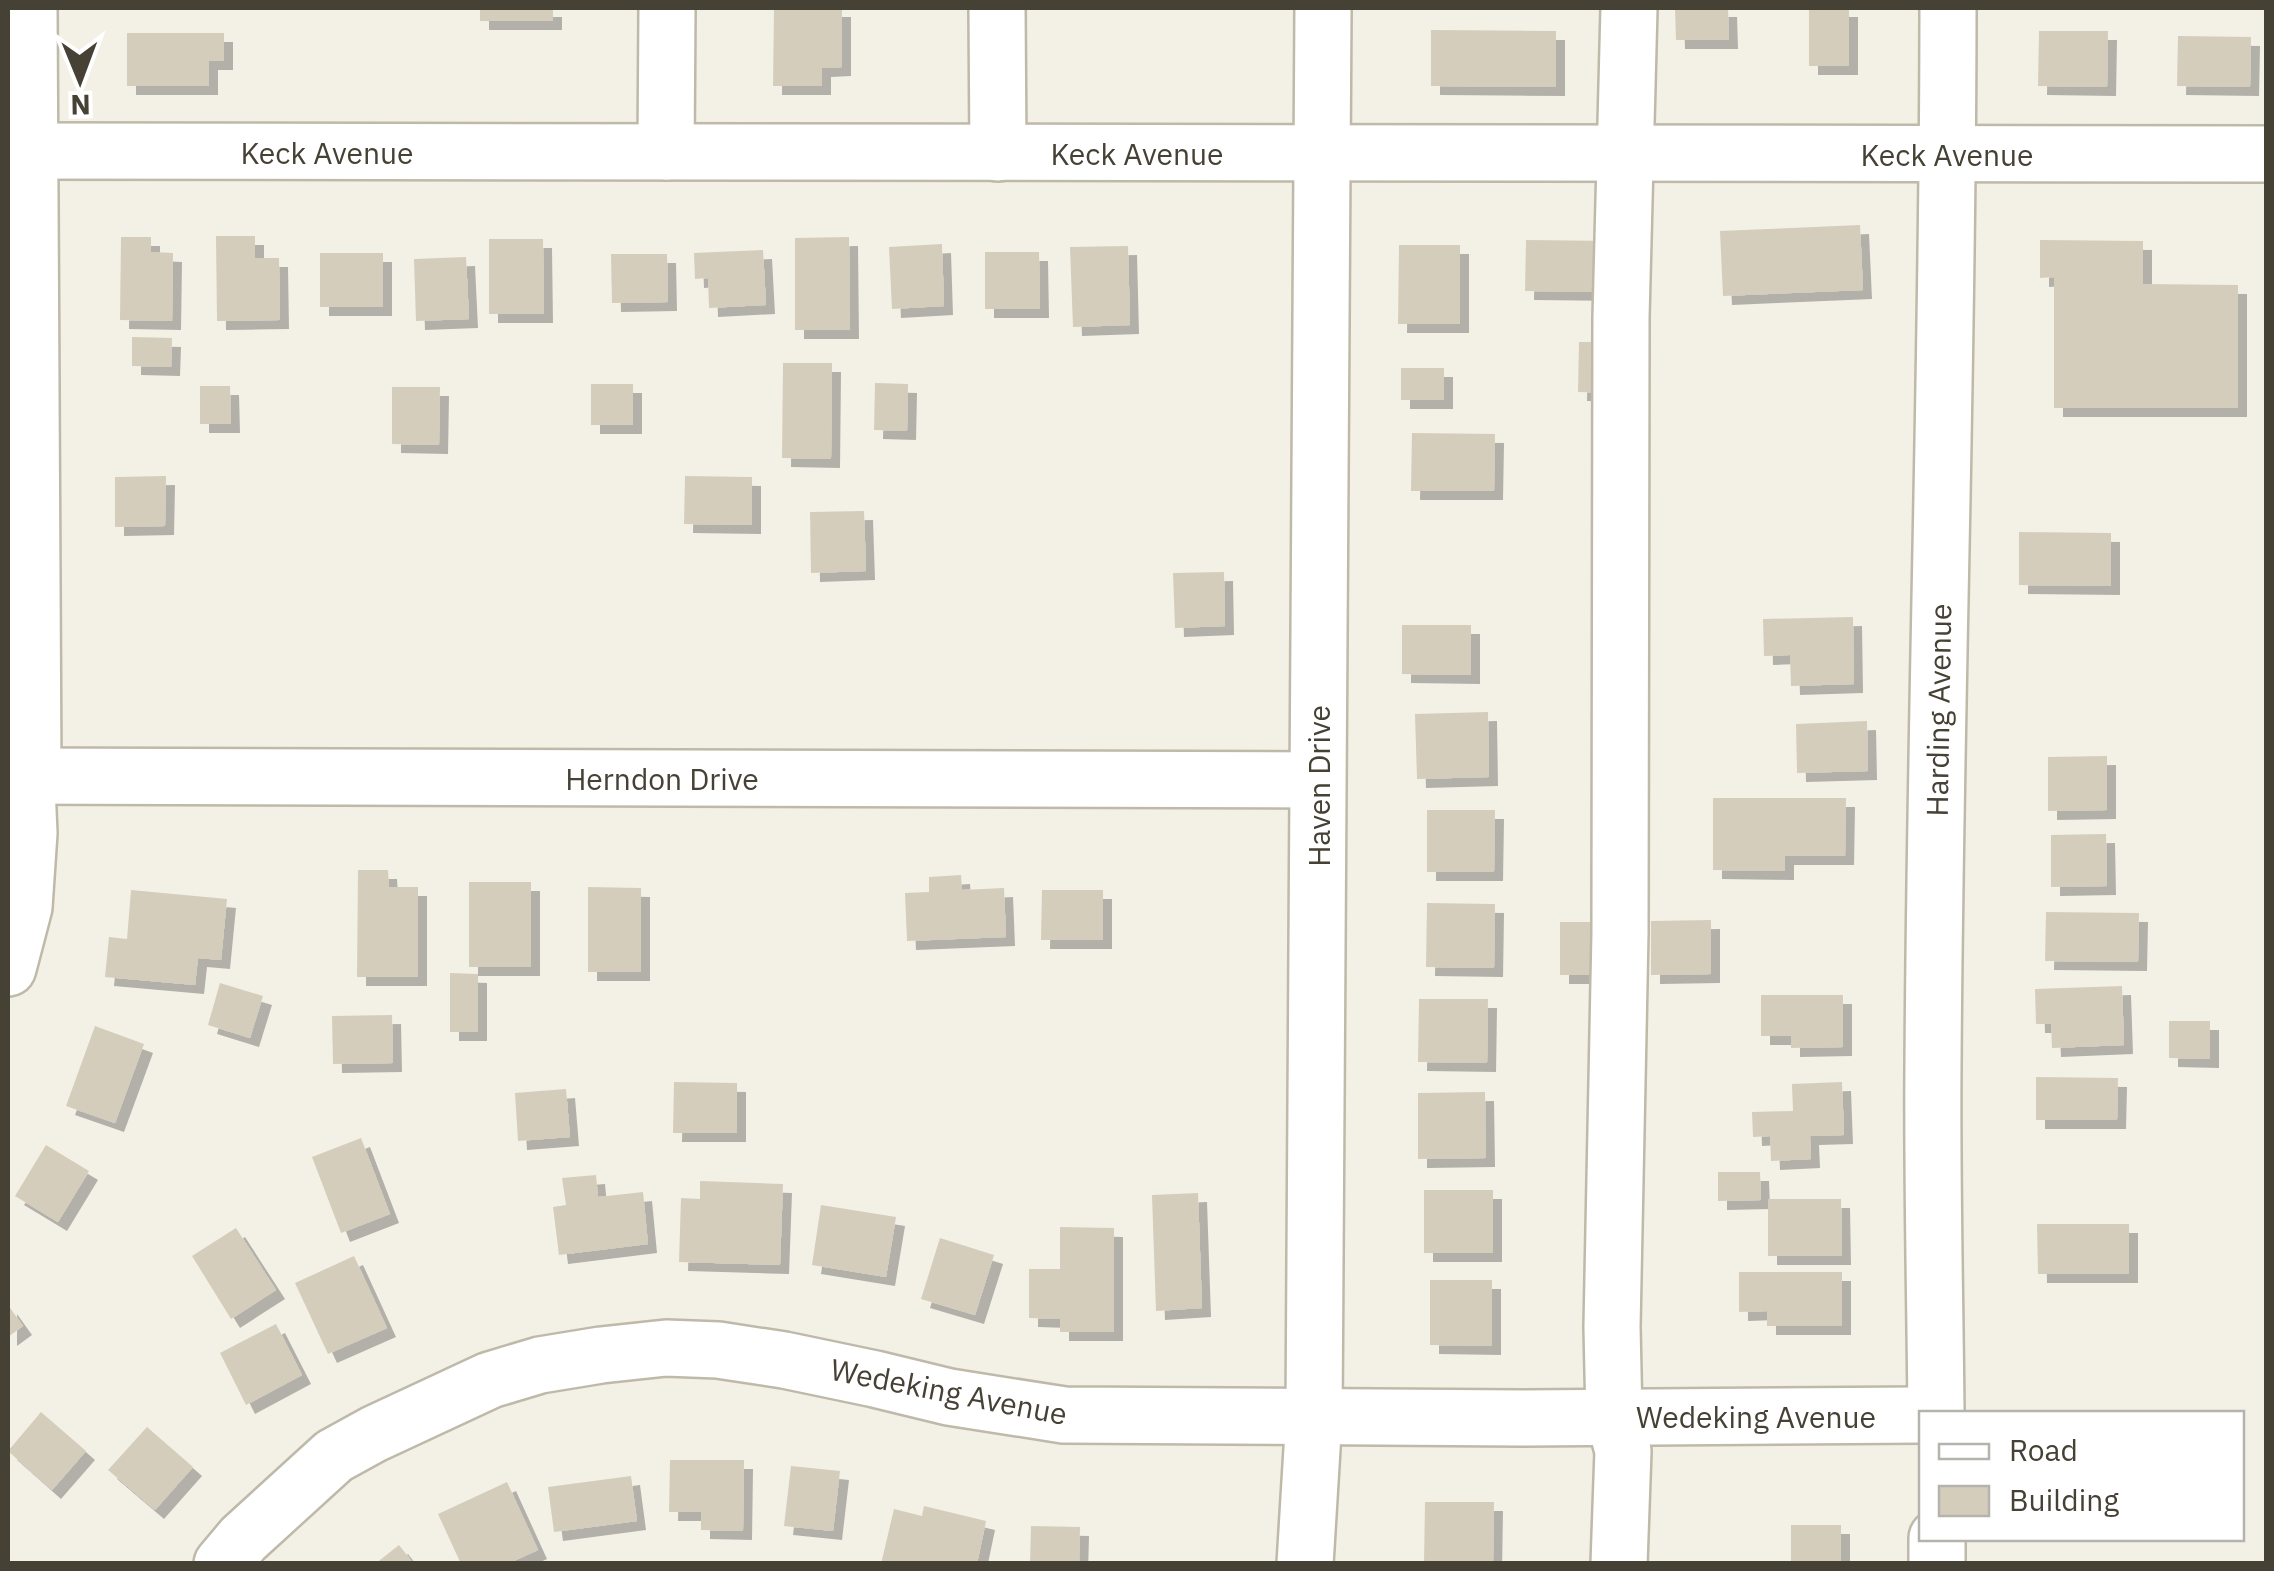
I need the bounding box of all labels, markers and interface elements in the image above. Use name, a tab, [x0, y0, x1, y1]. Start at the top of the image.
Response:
north arrow	[30, 30, 130, 130]
text: N	[70, 87, 91, 124]
street label: Keck Avenue	[241, 133, 413, 172]
street label: Keck Avenue	[1051, 134, 1223, 173]
street label: Keck Avenue	[1861, 135, 2033, 174]
street label: Harding Avenue	[1917, 603, 1959, 817]
street label: Haven Drive	[1299, 705, 1338, 867]
street label: Herndon Drive	[565, 759, 759, 798]
street label: Wedeking Avenue	[827, 1349, 1071, 1433]
street label: Wedeking Avenue	[1636, 1397, 1876, 1436]
legend	[1919, 1411, 2244, 1541]
text: Road	[2009, 1430, 2078, 1469]
text: Building	[2009, 1480, 2119, 1519]

